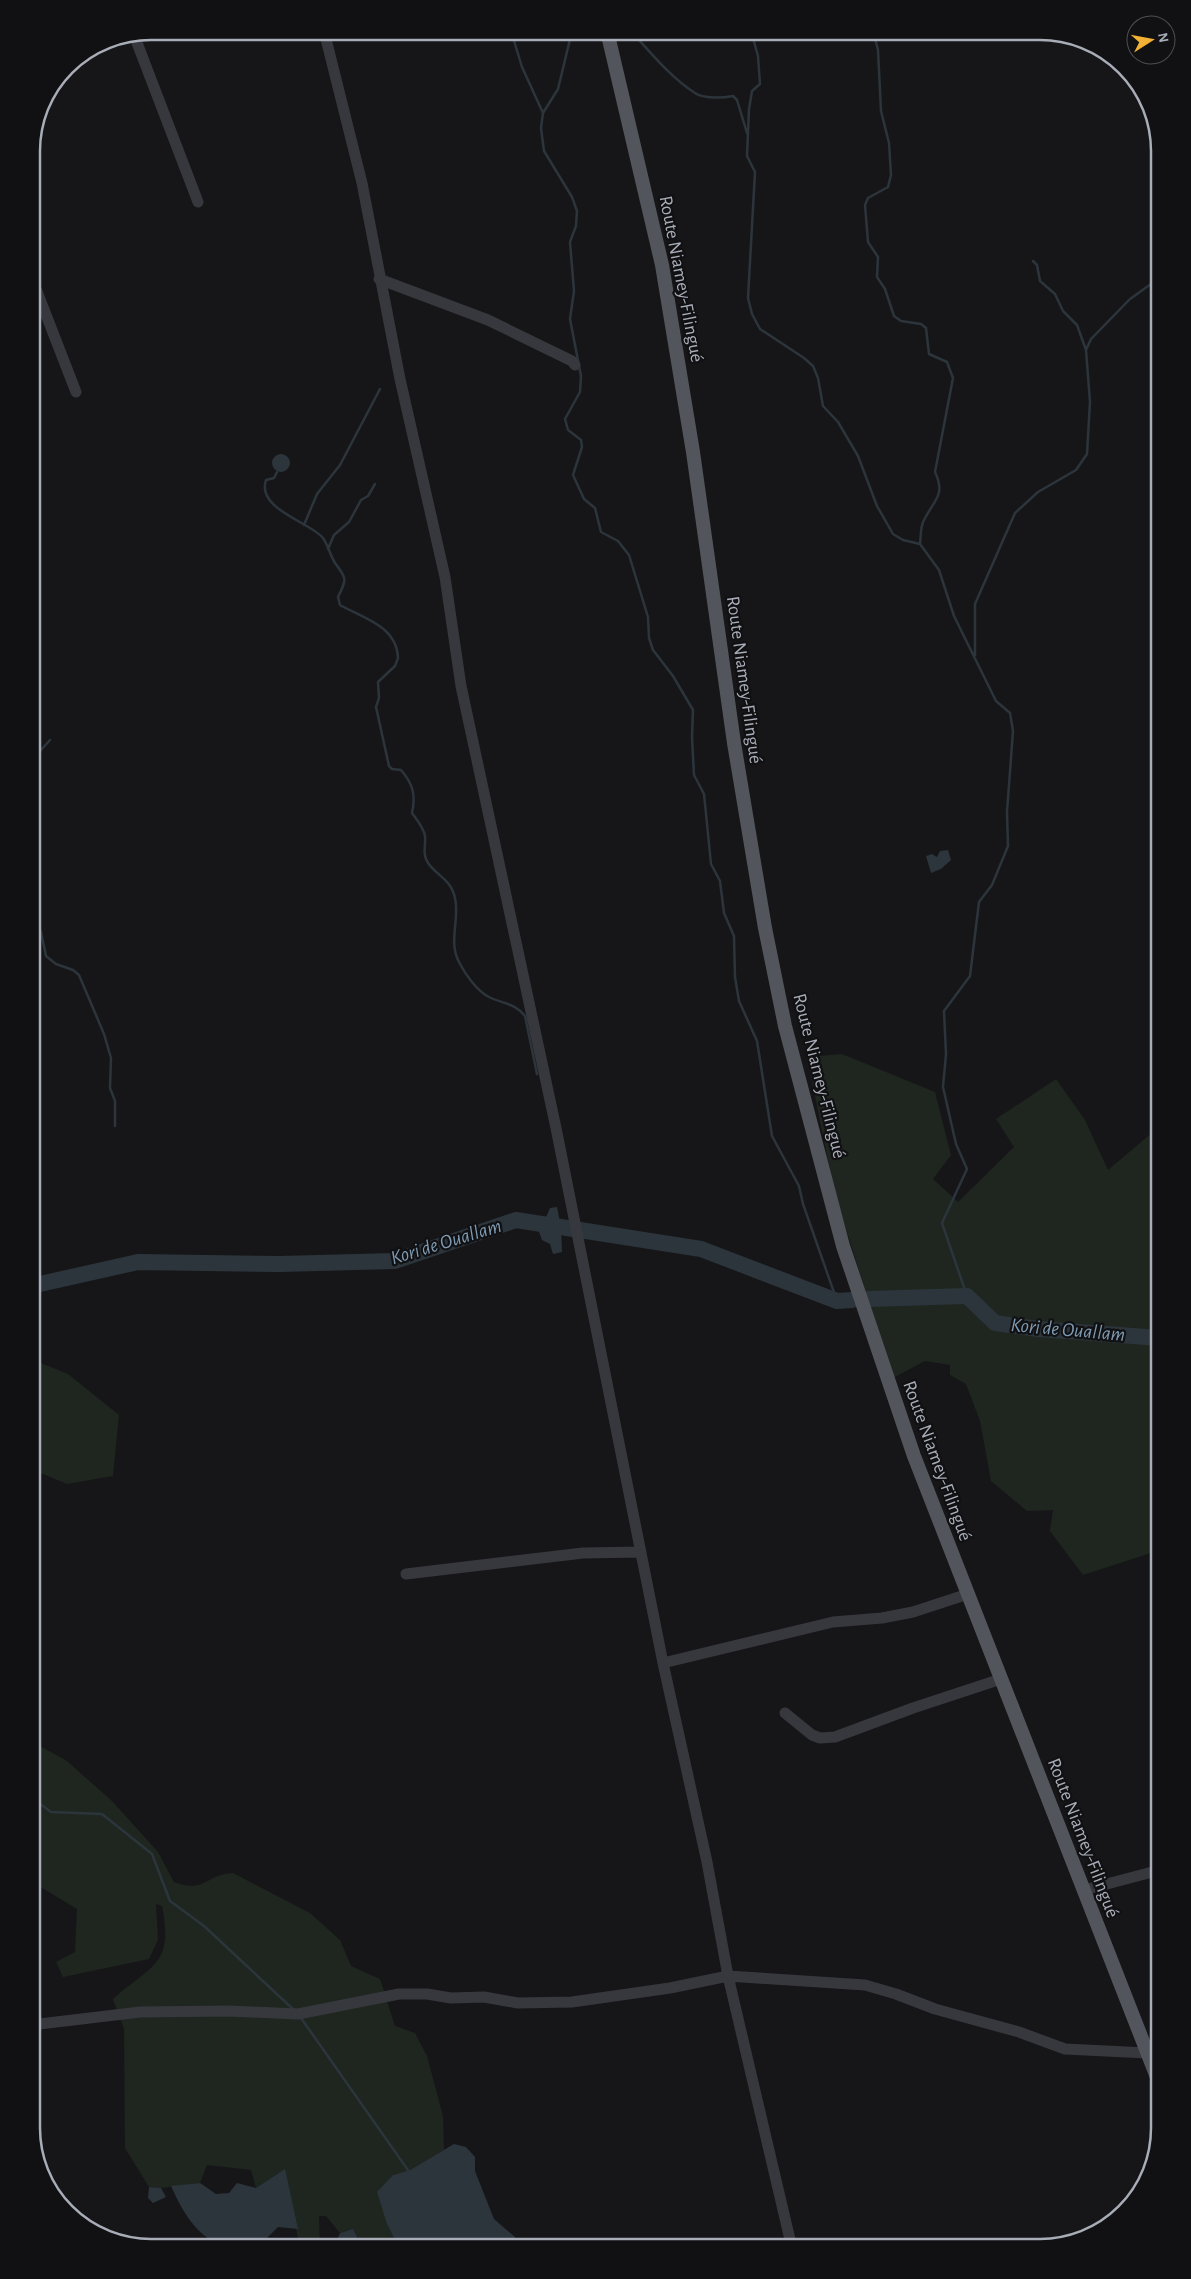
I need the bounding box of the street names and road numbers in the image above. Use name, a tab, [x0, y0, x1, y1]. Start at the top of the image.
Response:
street label: Route Niamey-Filingué	[656, 194, 706, 364]
street label: Route Niamey-Filingué	[723, 595, 765, 765]
street label: Route Niamey-Filingué	[789, 992, 849, 1160]
street label: Route Niamey-Filingué	[899, 1378, 975, 1544]
street label: Route Niamey-Filingué	[1044, 1756, 1122, 1920]

